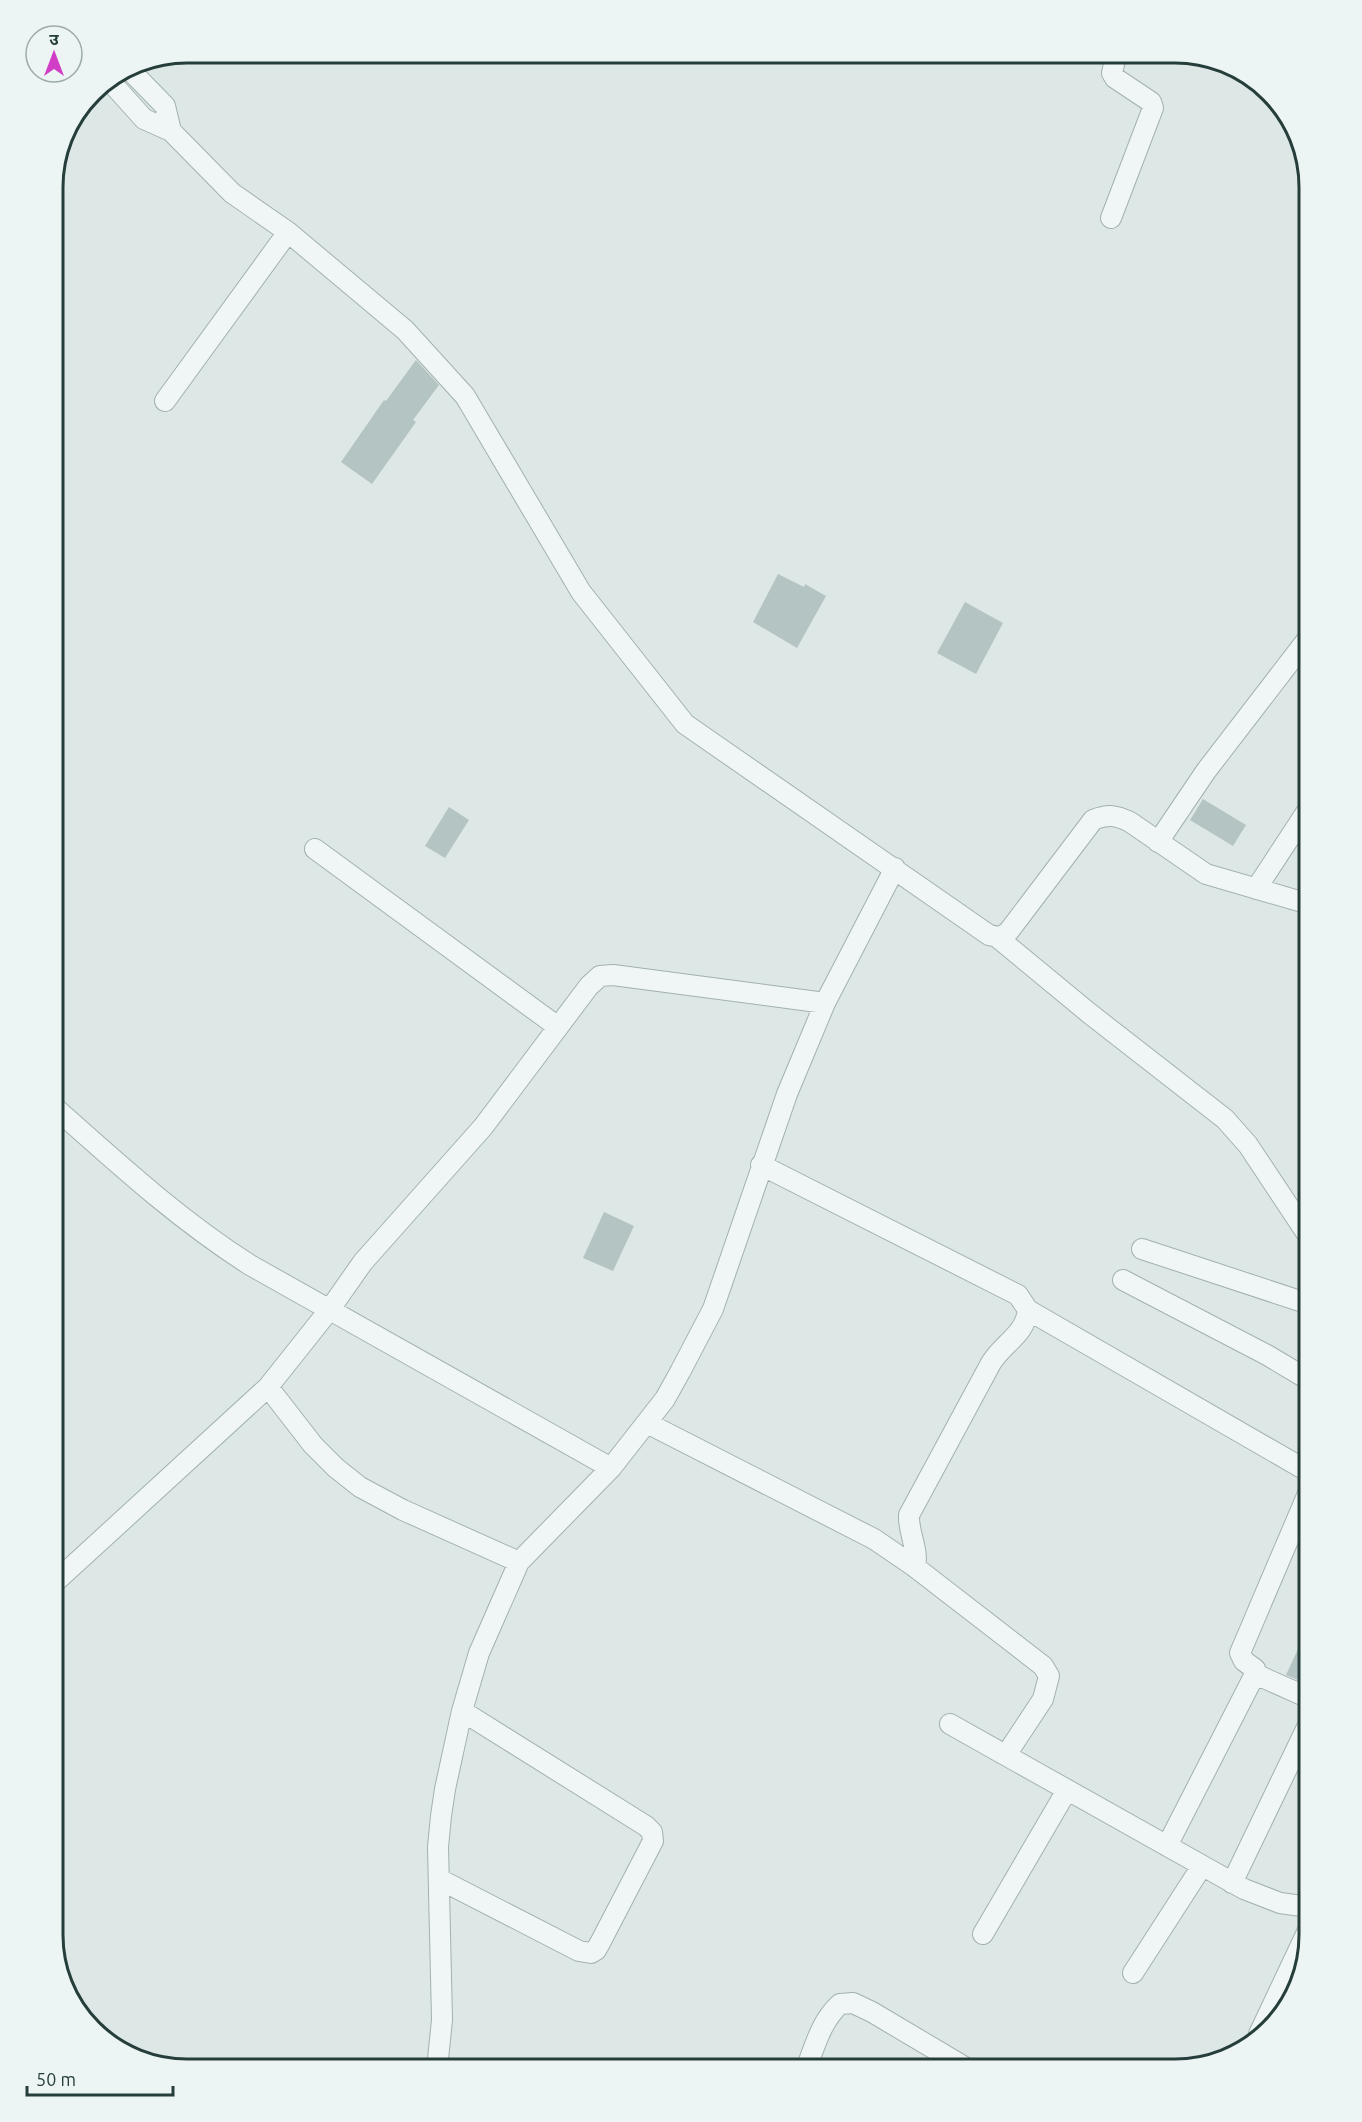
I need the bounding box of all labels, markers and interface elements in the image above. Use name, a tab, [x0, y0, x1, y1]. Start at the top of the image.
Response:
north arrow	[24, 24, 84, 84]
text: उ	[49, 30, 59, 48]
scale bar	[27, 2059, 172, 2097]
text: 50 m	[36, 2069, 76, 2089]

